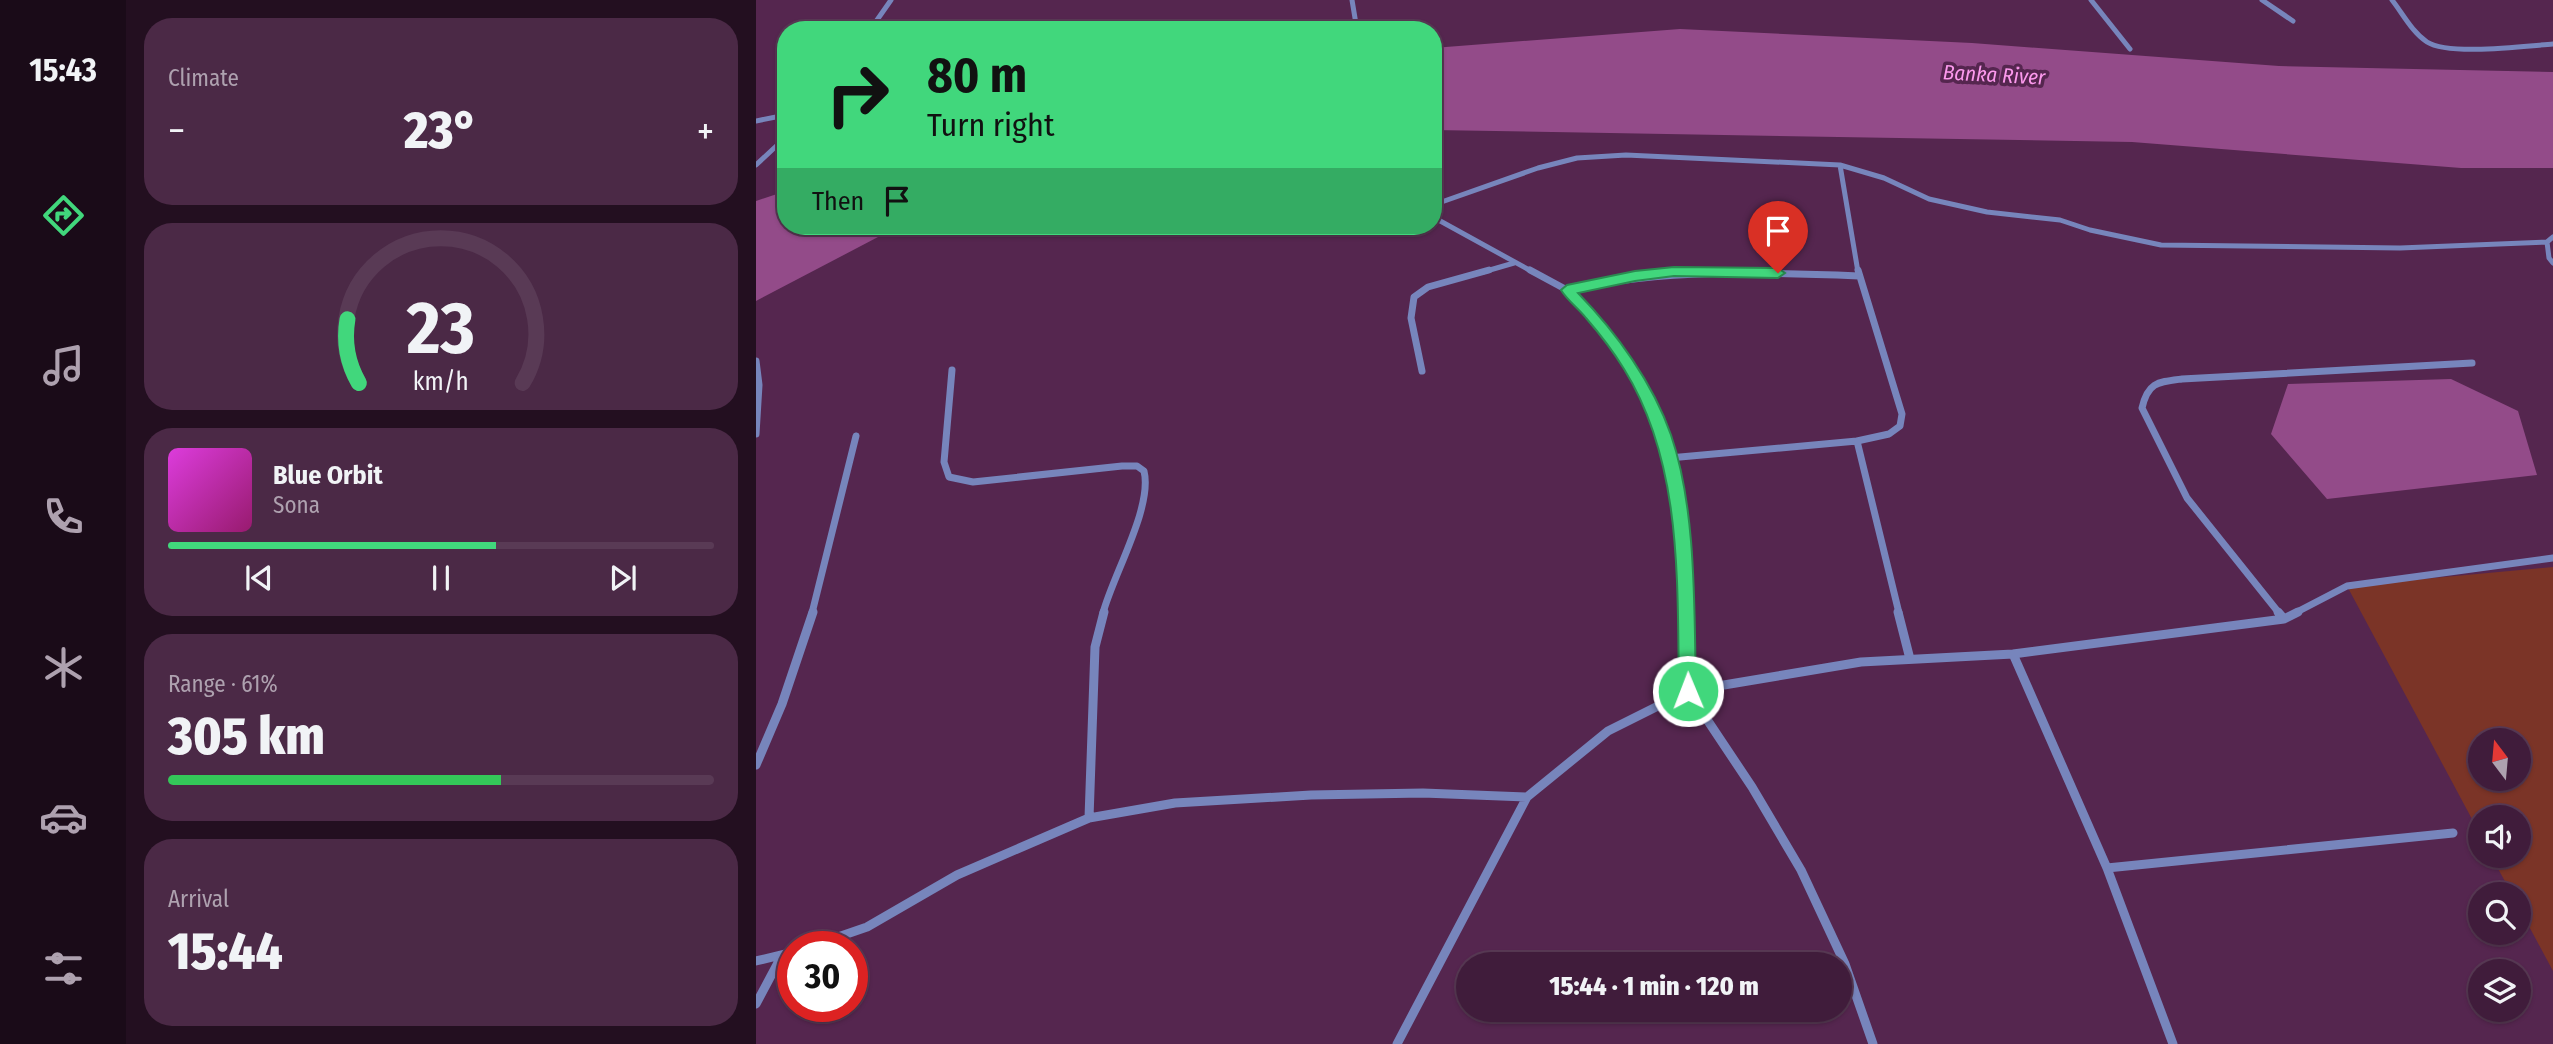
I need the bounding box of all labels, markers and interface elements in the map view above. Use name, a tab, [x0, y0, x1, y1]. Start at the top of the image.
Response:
text: 80 m	[927, 46, 1027, 105]
icon: right	[812, 49, 903, 140]
text: 15:43	[29, 51, 97, 89]
water label: Banka River	[1942, 59, 2047, 91]
text: Climate	[168, 64, 239, 92]
text: 23°	[404, 99, 478, 162]
text: Turn right	[927, 106, 1054, 144]
text: −	[168, 108, 185, 154]
text: +	[697, 108, 714, 154]
icon: arrive	[878, 182, 916, 220]
text: Then	[812, 186, 864, 217]
icon: directions	[39, 191, 88, 240]
pin	[1748, 201, 1808, 273]
icon: arrive	[1759, 212, 1797, 250]
text: 23	[406, 285, 475, 372]
icon: music	[39, 341, 88, 390]
text: km/h	[413, 367, 469, 397]
text: Blue Orbit	[273, 460, 383, 491]
text: Sona	[273, 491, 320, 519]
icon: phone	[39, 492, 88, 541]
icon: previous	[240, 559, 278, 597]
icon: pause	[422, 559, 460, 597]
icon: next	[604, 559, 642, 597]
icon: climate	[39, 643, 88, 692]
position arrow	[1651, 654, 1725, 728]
text: Range · 61%	[168, 670, 278, 698]
text: 305 km	[168, 705, 325, 768]
north arrow	[2468, 728, 2530, 791]
map controls	[2468, 728, 2531, 1022]
icon: car	[39, 793, 88, 842]
button: sound	[2468, 805, 2531, 868]
button: search	[2468, 882, 2531, 945]
text: Arrival	[168, 885, 229, 913]
text: 15:44	[168, 920, 283, 983]
speed limit sign: 30	[777, 931, 868, 1022]
icon: filters	[39, 944, 88, 993]
button: layers	[2468, 959, 2531, 1022]
text: 15:44 · 1 min · 120 m	[1549, 971, 1759, 1002]

